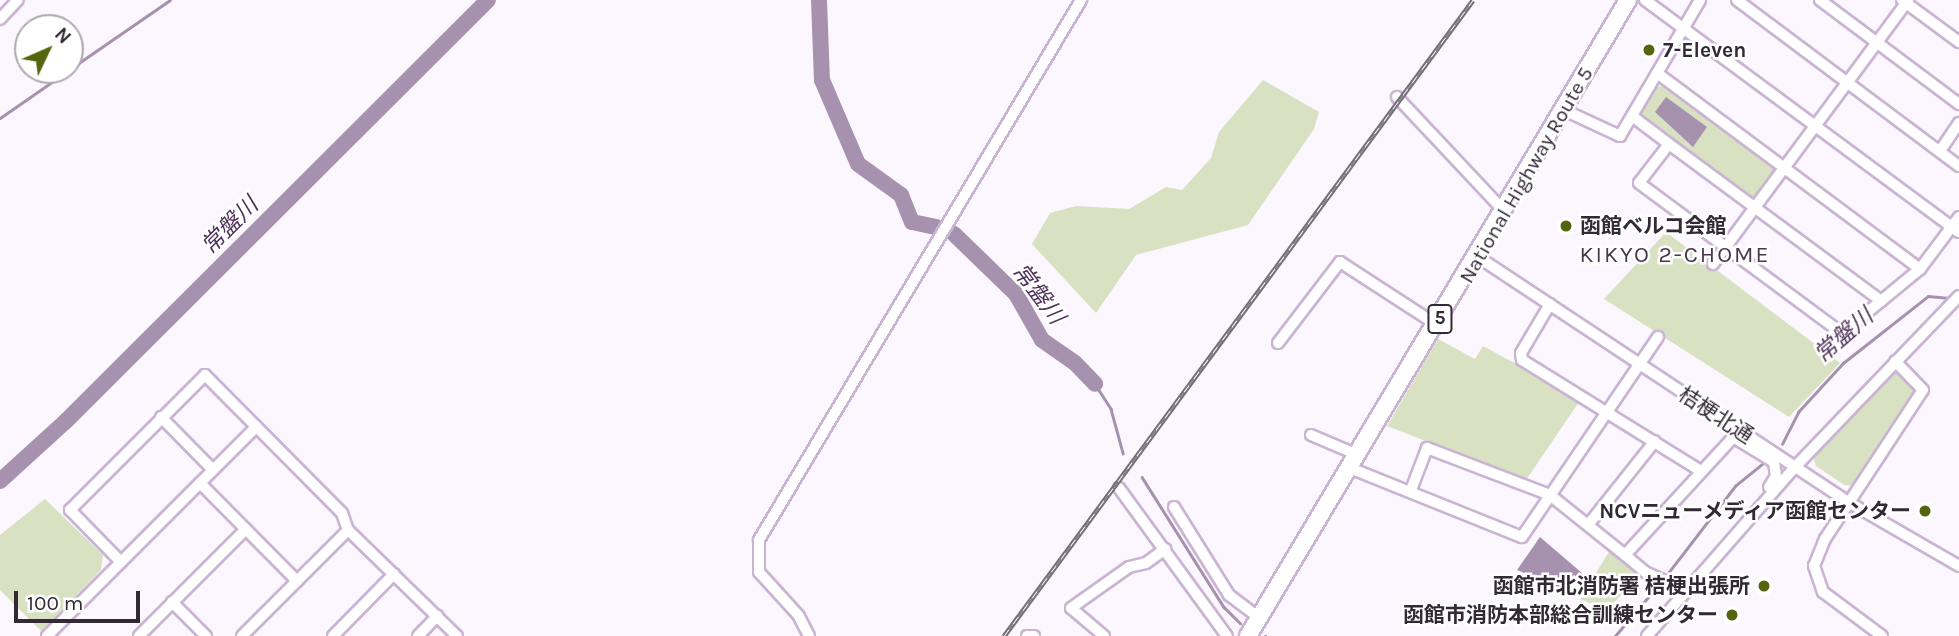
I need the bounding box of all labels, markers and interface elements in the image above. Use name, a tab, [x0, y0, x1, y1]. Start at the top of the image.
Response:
north arrow	[14, 14, 84, 84]
text: N	[50, 23, 75, 48]
place label: 7-Eleven	[1663, 37, 1746, 63]
marker: 7-Eleven	[1641, 42, 1657, 58]
street label: National Highway Route 5	[1454, 62, 1598, 288]
water label: 常盤川	[196, 192, 264, 260]
place label: 函館ベルコ会館	[1580, 213, 1727, 239]
marker: 函館ベルコ会館	[1558, 218, 1574, 234]
district label: KIKYO 2-CHOME	[1581, 241, 1769, 269]
water label: 常盤川	[1006, 258, 1070, 330]
water label: 常盤川	[1809, 303, 1879, 369]
road number: 5	[1426, 304, 1454, 334]
street label: 桔梗北通	[1674, 382, 1758, 448]
place label: NCVニューメディア函館センター	[1597, 498, 1911, 524]
marker: NCVニューメディア函館センター	[1917, 503, 1933, 519]
place label: 函館市北消防署 桔梗出張所	[1493, 573, 1750, 599]
scale bar	[18, 576, 144, 620]
marker: 函館市北消防署 桔梗出張所	[1756, 578, 1772, 594]
text: 100 m	[27, 591, 84, 615]
place label: 函館市消防本部総合訓練センター	[1403, 602, 1718, 628]
marker: 函館市消防本部総合訓練センター	[1724, 607, 1740, 623]

